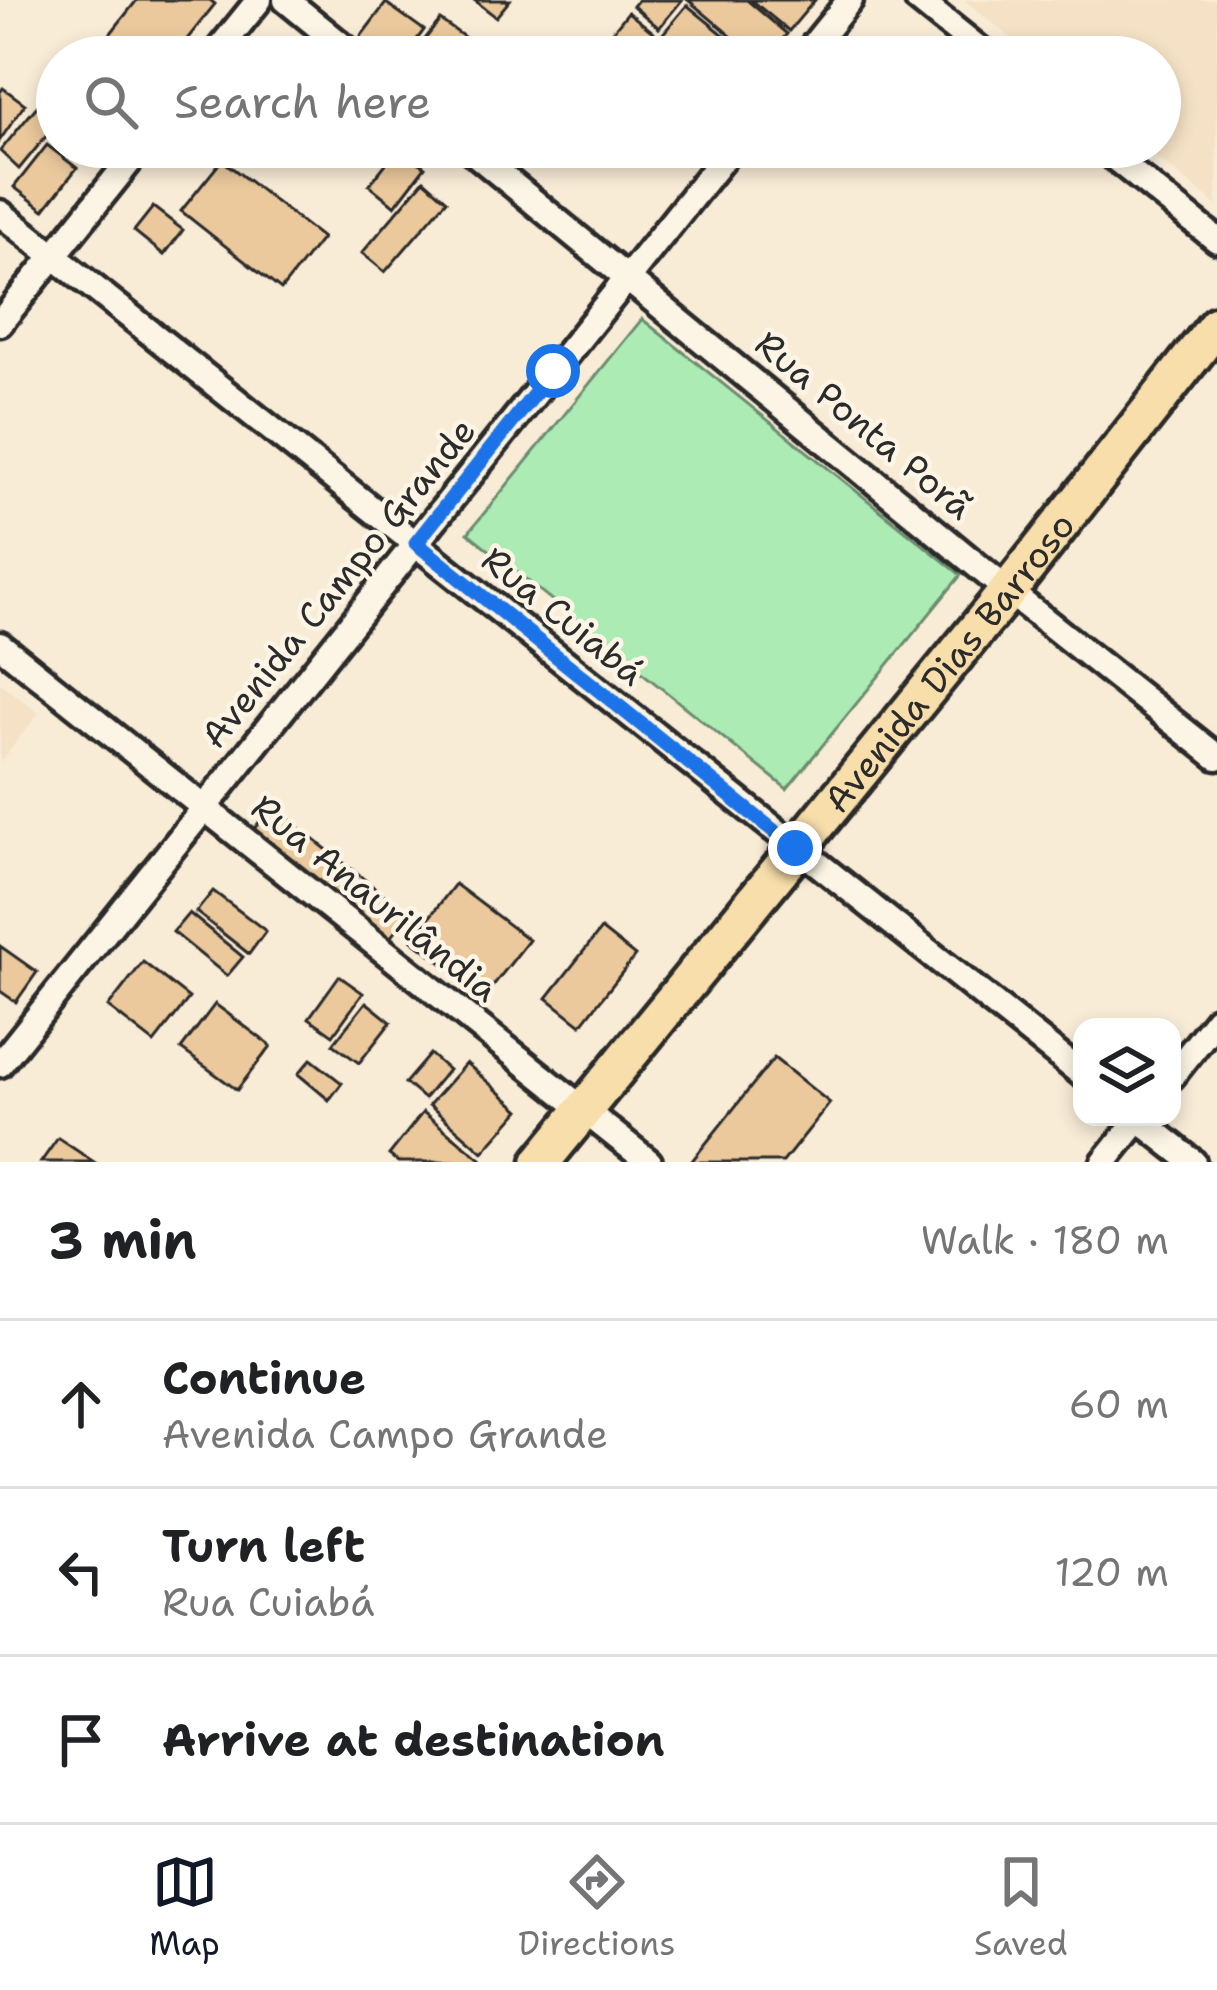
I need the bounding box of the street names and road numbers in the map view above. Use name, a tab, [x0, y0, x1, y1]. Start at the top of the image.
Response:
street label: Rua Ponta Porã	[745, 319, 983, 531]
street label: Avenida Campo Grande	[189, 408, 487, 758]
street label: Avenida Dias Barroso	[812, 502, 1085, 823]
street label: Rua Cuiabá	[471, 535, 655, 697]
street label: Rua Anaurilândia	[241, 783, 509, 1013]

